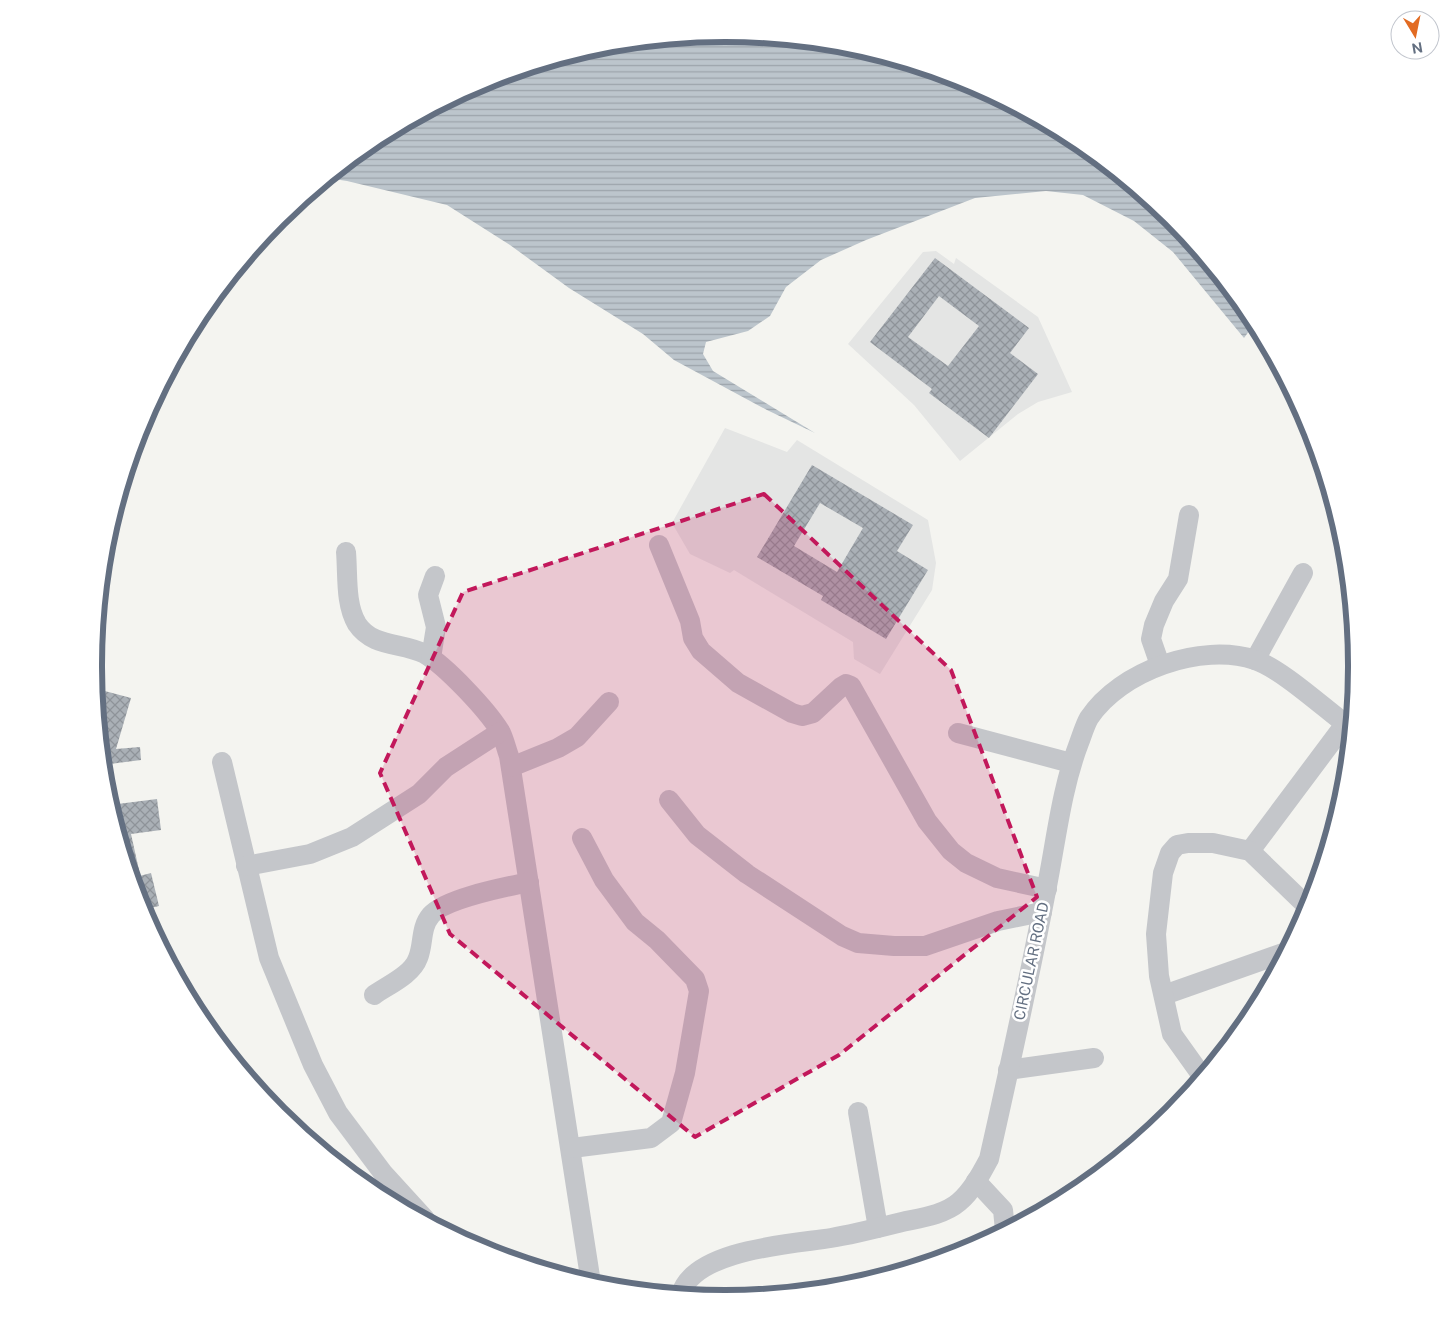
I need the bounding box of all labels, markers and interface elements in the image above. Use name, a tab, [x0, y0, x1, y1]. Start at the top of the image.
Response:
north arrow	[1390, 10, 1440, 60]
text: N	[1410, 39, 1424, 57]
street label: CIRCULAR ROAD	[1010, 900, 1052, 1022]

